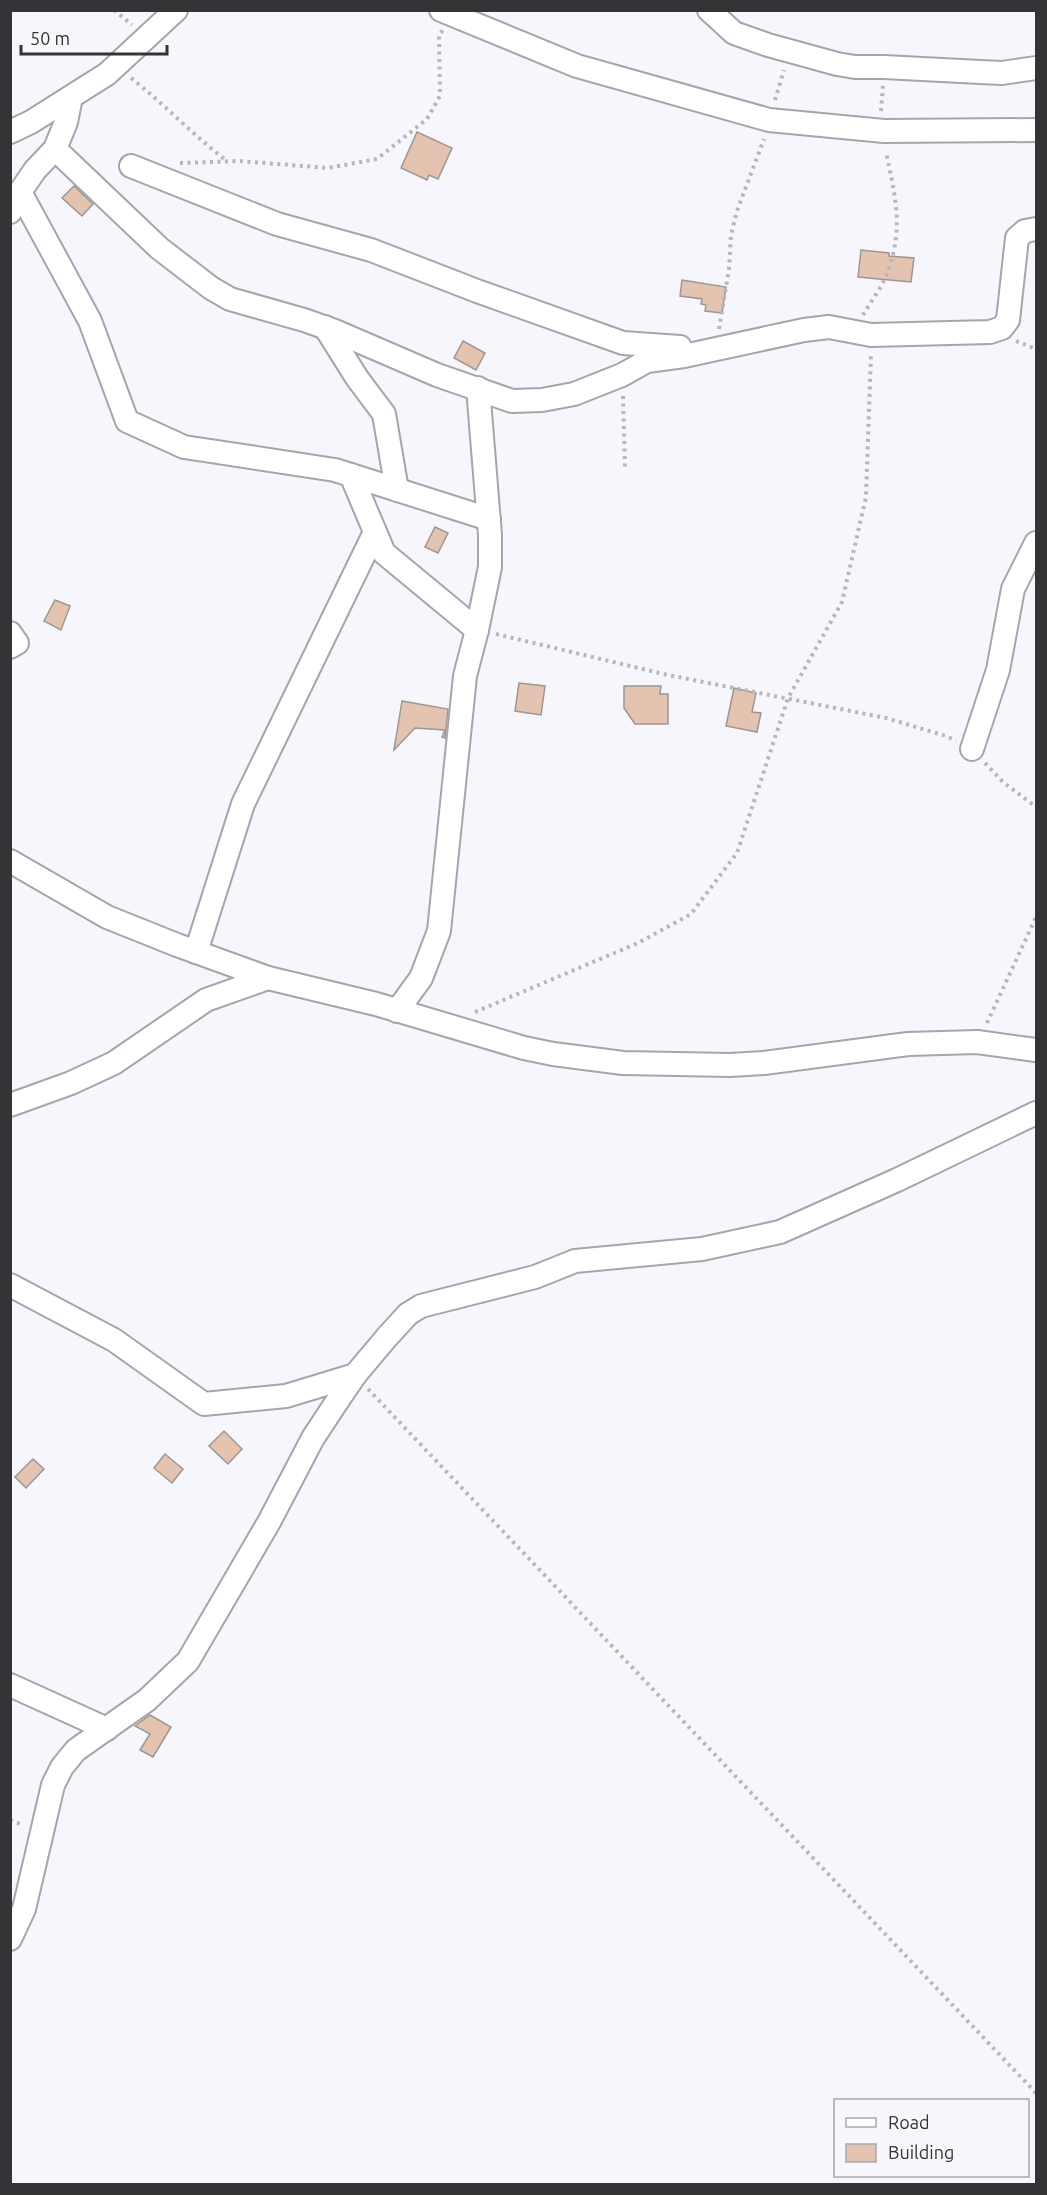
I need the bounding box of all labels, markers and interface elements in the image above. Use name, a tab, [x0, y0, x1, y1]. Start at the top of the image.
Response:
scale bar	[21, 18, 166, 56]
text: 50 m	[30, 28, 70, 48]
legend	[834, 2099, 1029, 2177]
text: Road	[888, 2112, 930, 2132]
text: Building	[888, 2142, 954, 2162]

